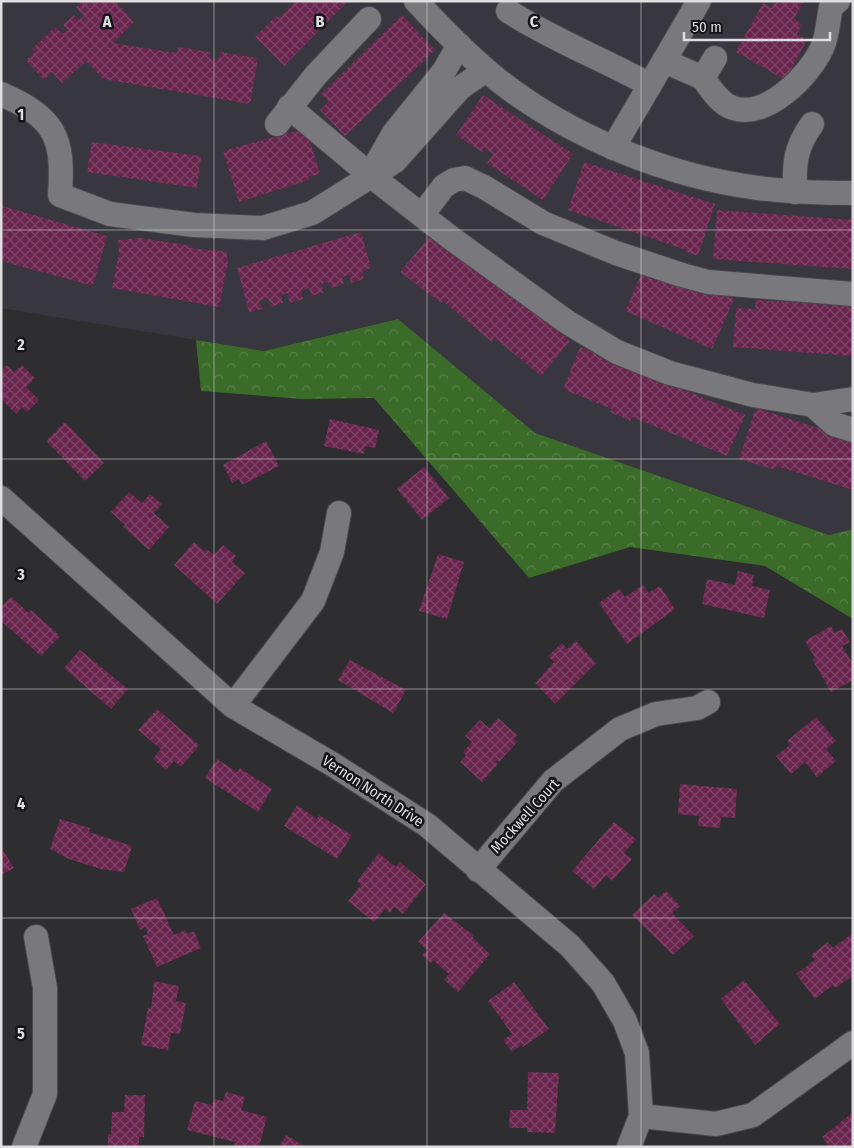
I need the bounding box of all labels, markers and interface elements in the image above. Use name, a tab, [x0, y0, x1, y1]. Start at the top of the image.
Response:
scale bar	[684, 10, 830, 42]
text: A	[102, 12, 112, 31]
text: B	[316, 12, 325, 31]
text: C	[530, 12, 539, 31]
text: 50 m	[692, 18, 722, 36]
text: 1	[18, 105, 24, 124]
text: 2	[16, 335, 25, 354]
text: 3	[16, 565, 25, 584]
street label: Vernon North Drive	[319, 751, 427, 831]
street label: Mockwell Court	[487, 775, 563, 857]
text: 4	[17, 794, 25, 813]
text: 5	[17, 1024, 25, 1043]

